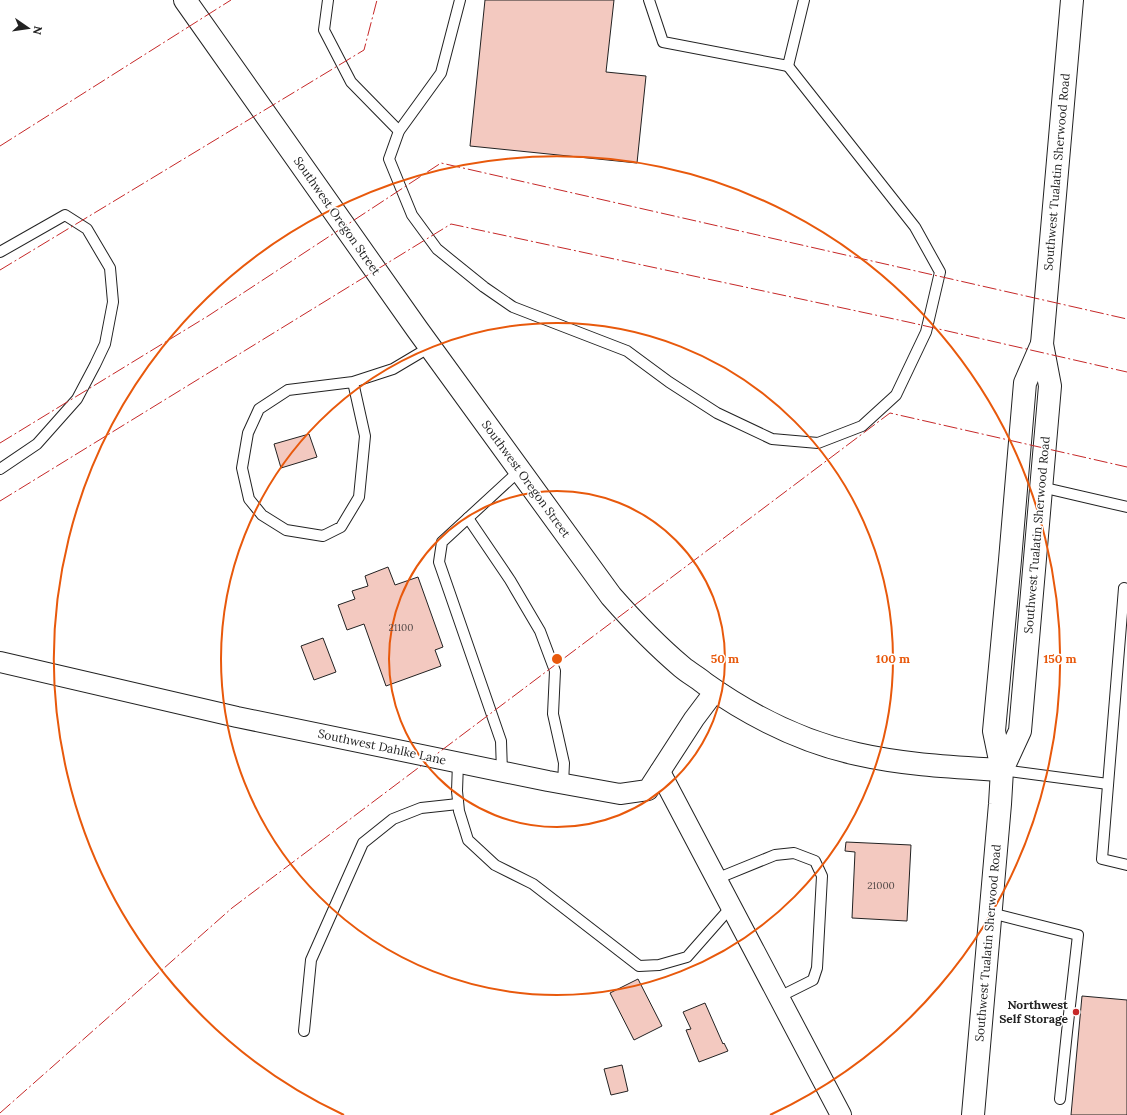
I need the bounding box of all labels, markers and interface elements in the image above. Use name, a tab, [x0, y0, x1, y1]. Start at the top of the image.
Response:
north arrow	[8, 8, 48, 48]
text: N	[30, 25, 46, 36]
street label: Southwest Tualatin Sherwood Road	[1040, 73, 1073, 271]
street label: Southwest Oregon Street	[291, 154, 384, 278]
street label: Southwest Oregon Street	[479, 417, 574, 541]
street label: Southwest Tualatin Sherwood Road	[1020, 436, 1053, 634]
house number: 21100	[388, 621, 414, 634]
text: 50 m	[711, 651, 739, 666]
text: 100 m	[876, 651, 910, 666]
text: 150 m	[1043, 651, 1077, 666]
centre of rings	[550, 652, 564, 666]
street label: Southwest Dahlke Lane	[317, 726, 448, 768]
street label: Southwest Tualatin Sherwood Road	[971, 844, 1004, 1042]
house number: 21000	[867, 879, 895, 892]
place label: Northwest Self Storage	[999, 997, 1069, 1026]
marker: Northwest Self Storage	[1071, 1007, 1081, 1017]

